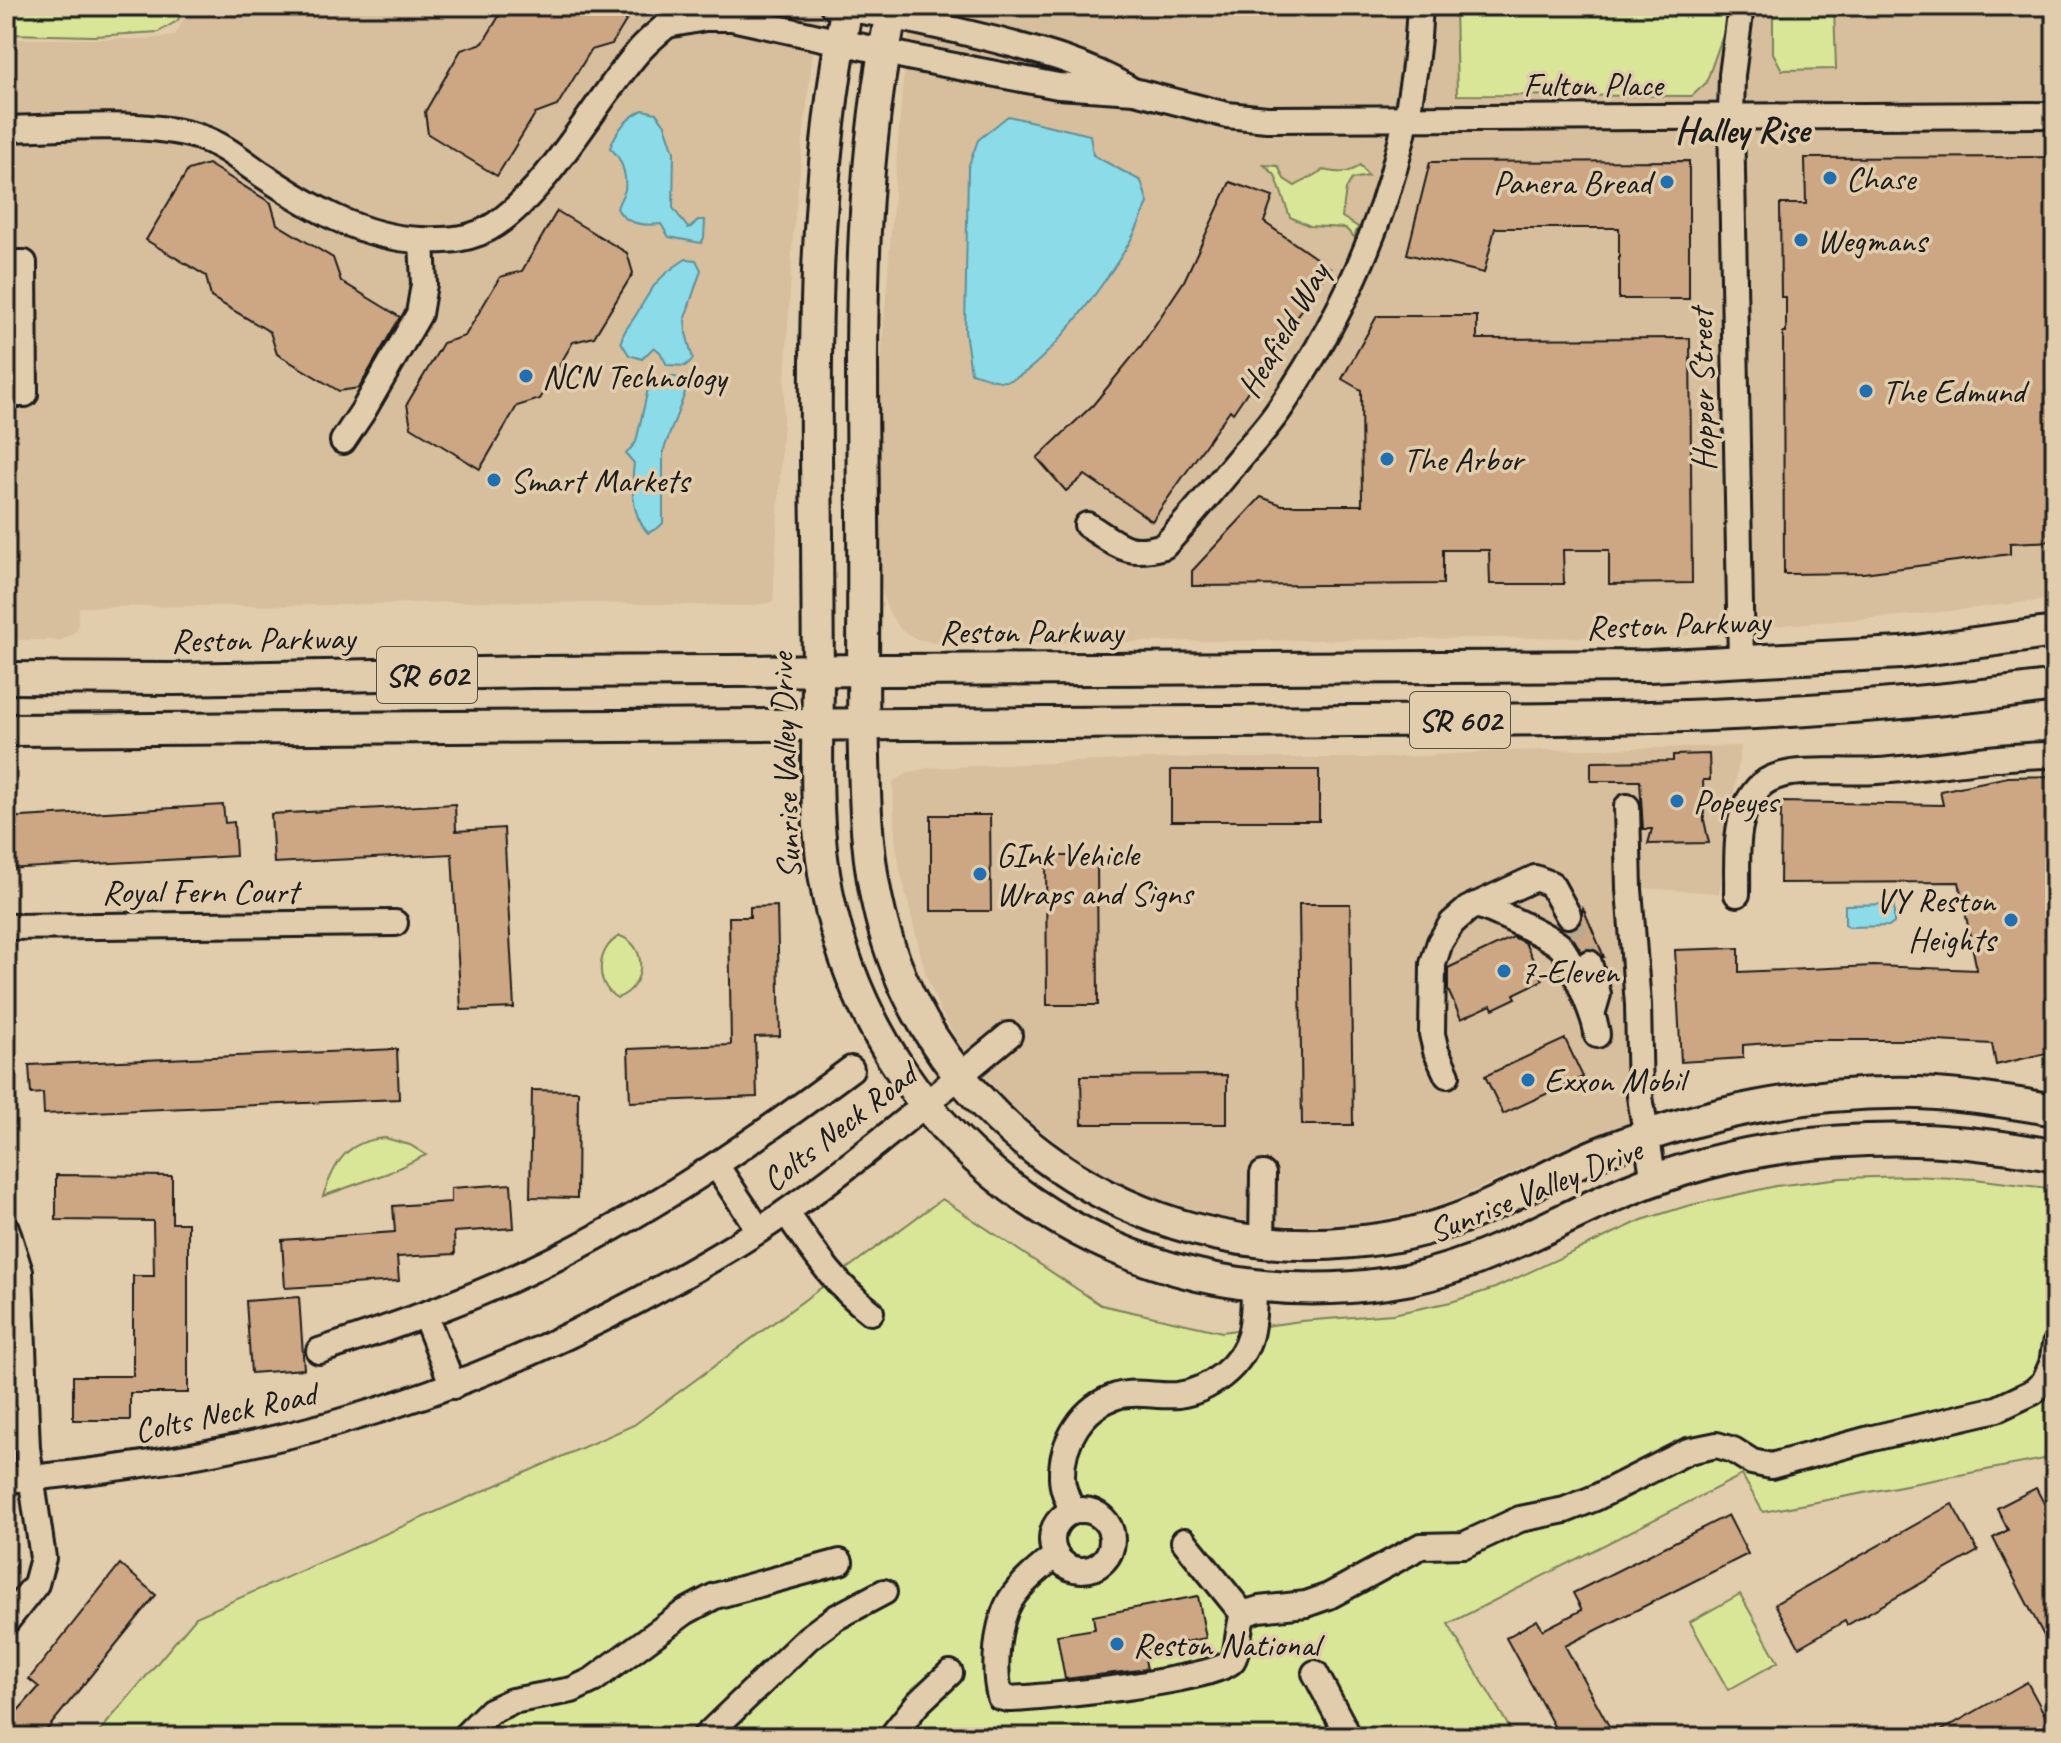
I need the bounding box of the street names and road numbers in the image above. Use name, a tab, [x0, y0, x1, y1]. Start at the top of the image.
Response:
street label: Fulton Place	[1523, 63, 1666, 106]
street label: Heafield Way	[1227, 252, 1341, 405]
street label: Hopper Street	[1679, 304, 1725, 472]
street label: Reston Parkway	[1585, 599, 1773, 649]
street label: Reston Parkway	[939, 610, 1125, 653]
street label: Reston Parkway	[171, 616, 358, 662]
road number: SR 602	[377, 647, 477, 703]
street label: Sunrise Valley Drive	[759, 649, 810, 880]
road number: SR 602	[1410, 692, 1510, 748]
street label: Royal Fern Court	[102, 870, 303, 913]
street label: Colts Neck Road	[753, 1050, 929, 1201]
street label: Sunrise Valley Drive	[1422, 1127, 1651, 1252]
street label: Colts Neck Road	[130, 1371, 324, 1452]

